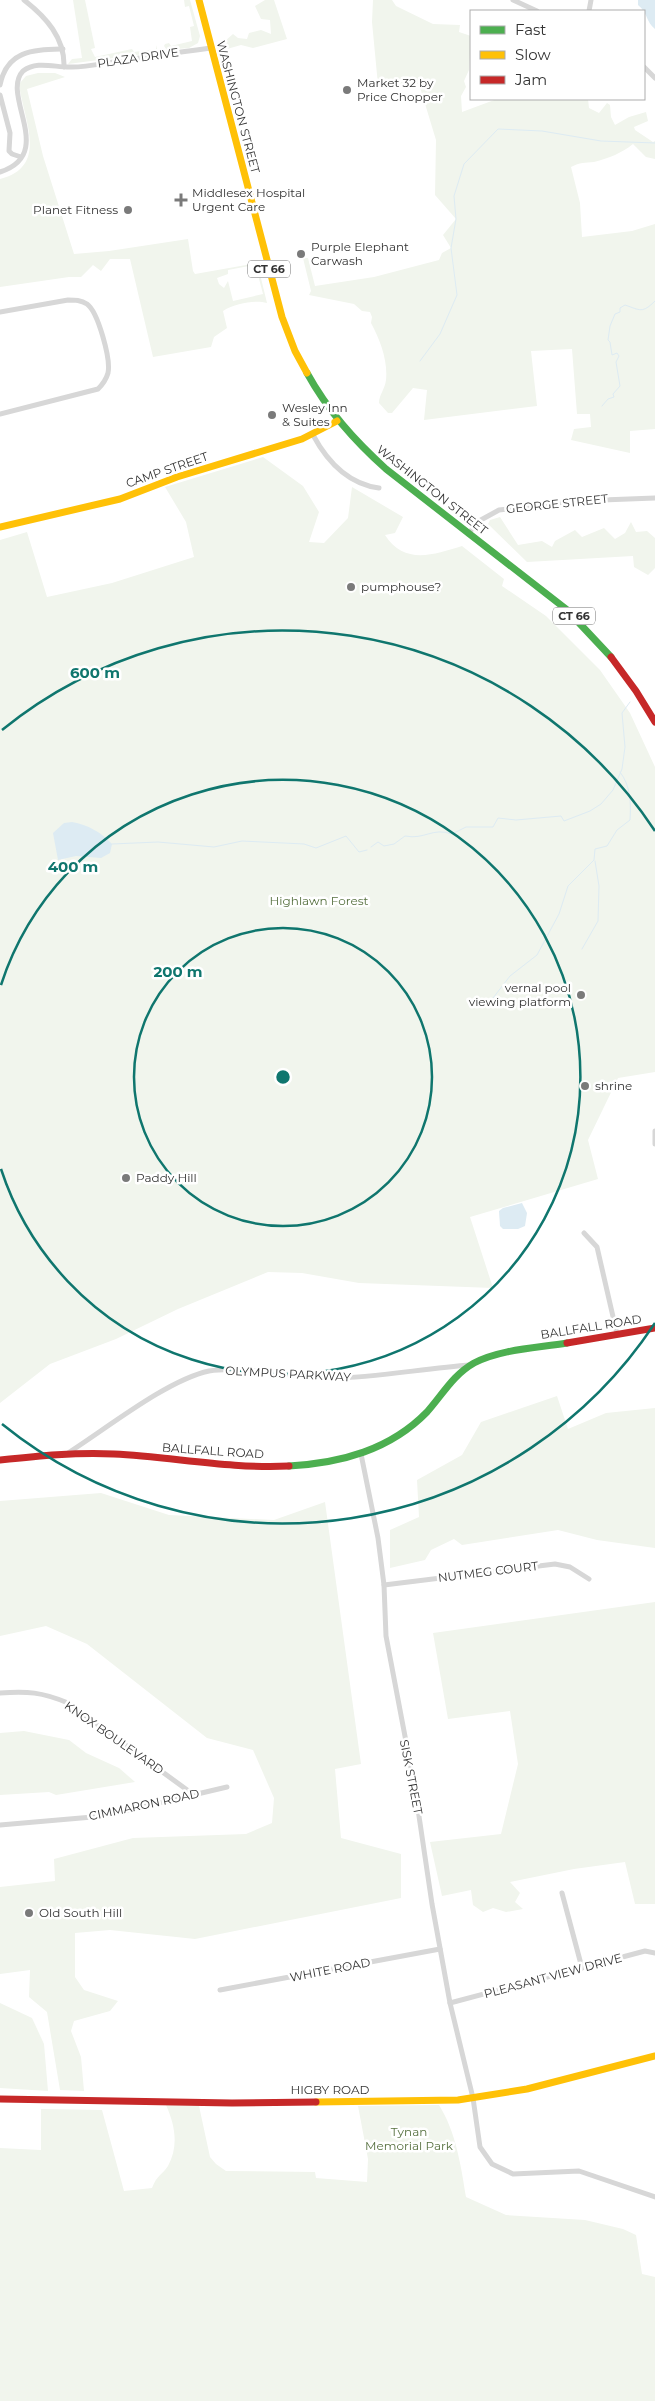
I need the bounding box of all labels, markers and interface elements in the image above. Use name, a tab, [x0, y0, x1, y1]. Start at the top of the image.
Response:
legend	[470, 10, 645, 100]
text: Fast	[515, 20, 546, 39]
street label: WASHINGTON STREET	[214, 39, 263, 175]
street label: PLAZA DRIVE	[96, 44, 180, 71]
text: Slow	[515, 45, 551, 64]
text: Jam	[514, 70, 547, 89]
place label: Market 32 by Price Chopper	[357, 75, 443, 104]
marker: Market 32 by Price Chopper	[341, 84, 353, 96]
place label: Middlesex Hospital Urgent Care	[192, 185, 305, 214]
marker: Middlesex Hospital Urgent Care	[174, 193, 188, 207]
place label: Planet Fitness	[33, 202, 118, 217]
marker: Planet Fitness	[122, 204, 134, 216]
place label: Purple Elephant Carwash	[311, 239, 409, 268]
marker: Purple Elephant Carwash	[295, 248, 307, 260]
road number: CT 66	[248, 260, 290, 278]
place label: Wesley Inn & Suites	[282, 400, 348, 429]
marker: Wesley Inn & Suites	[266, 409, 278, 421]
street label: WASHINGTON STREET	[374, 442, 491, 538]
street label: CAMP STREET	[124, 448, 210, 491]
street label: GEORGE STREET	[505, 491, 609, 516]
place label: pumphouse?	[361, 579, 441, 594]
marker: pumphouse?	[345, 581, 357, 593]
road number: CT 66	[553, 608, 595, 624]
text: 600 m	[70, 663, 120, 682]
text: 400 m	[48, 857, 98, 876]
park label: Highlawn Forest	[270, 893, 369, 908]
text: 200 m	[153, 962, 203, 981]
place label: vernal pool viewing platform	[469, 980, 571, 1009]
marker: vernal pool viewing platform	[575, 989, 587, 1001]
centre of rings	[274, 1068, 292, 1086]
place label: shrine	[595, 1078, 632, 1093]
marker: shrine	[579, 1080, 591, 1092]
place label: Paddy Hill	[136, 1170, 197, 1185]
marker: Paddy Hill	[120, 1172, 132, 1184]
street label: BALLFALL ROAD	[539, 1311, 643, 1342]
street label: OLYMPUS PARKWAY	[225, 1363, 352, 1384]
street label: BALLFALL ROAD	[162, 1439, 265, 1462]
street label: NUTMEG COURT	[437, 1558, 539, 1585]
street label: KNOX BOULEVARD	[62, 1698, 167, 1778]
street label: SISK STREET	[397, 1738, 426, 1816]
street label: CIMMARON ROAD	[87, 1785, 201, 1824]
place label: Old South Hill	[39, 1905, 122, 1920]
marker: Old South Hill	[23, 1907, 35, 1919]
street label: PLEASANT VIEW DRIVE	[482, 1950, 624, 2001]
street label: WHITE ROAD	[288, 1954, 372, 1985]
street label: HIGBY ROAD	[290, 2082, 370, 2097]
park label: Tynan Memorial Park	[365, 2124, 454, 2153]

